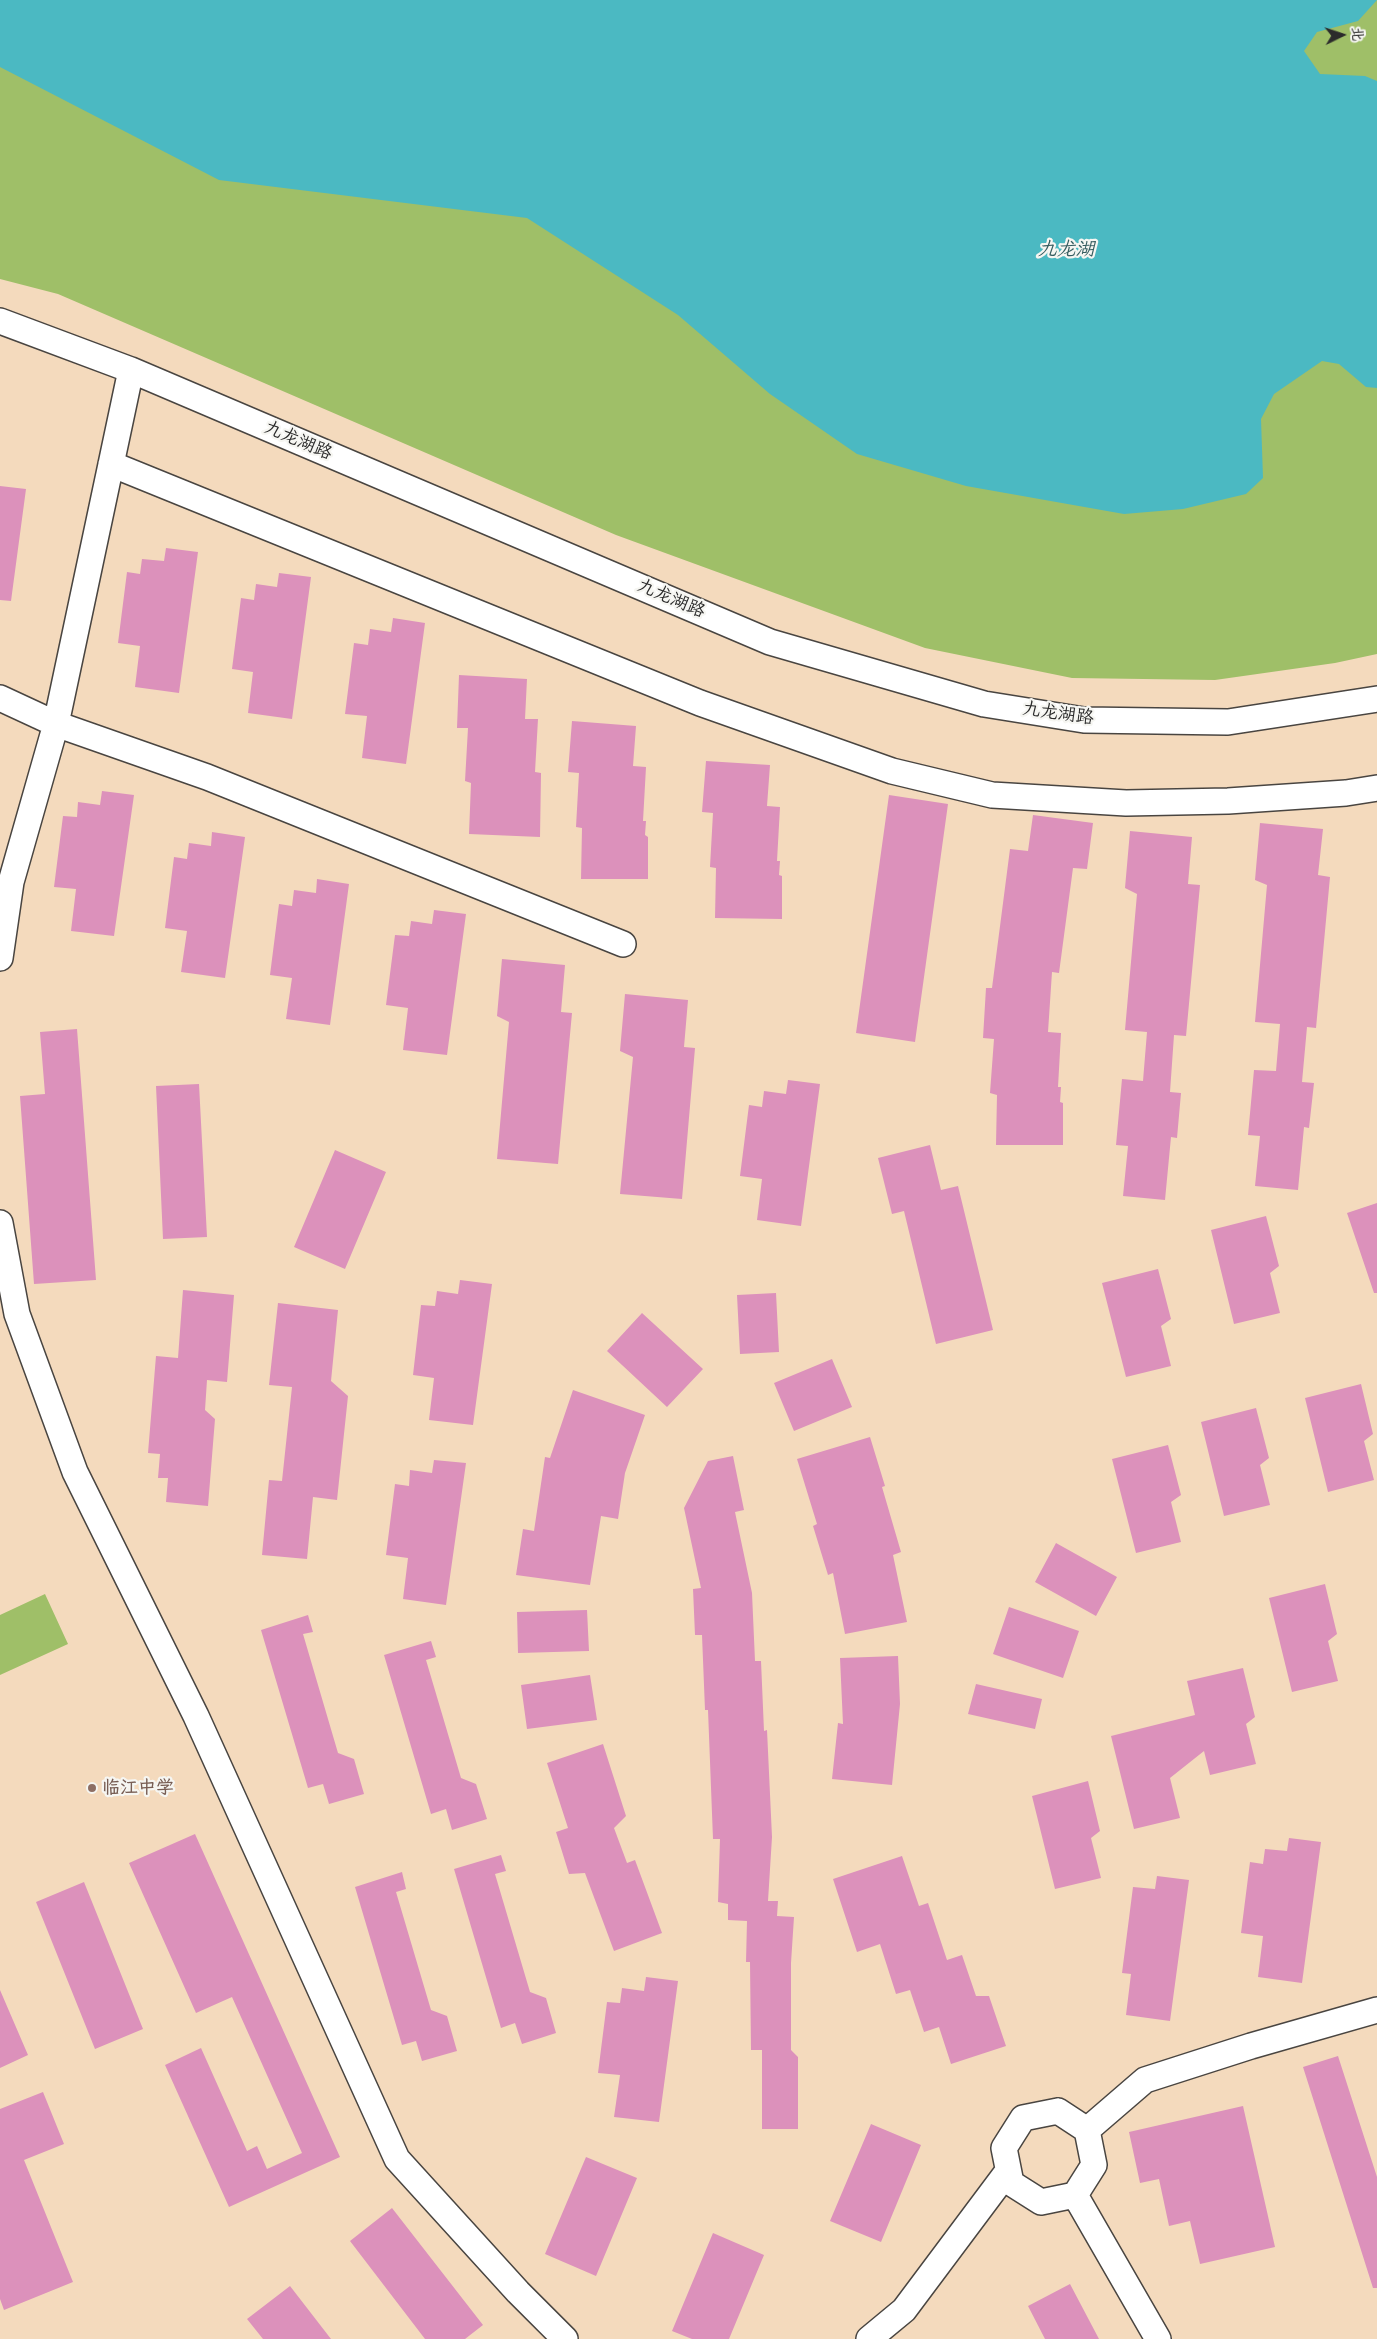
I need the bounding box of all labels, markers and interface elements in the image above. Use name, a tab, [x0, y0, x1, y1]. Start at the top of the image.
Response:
north arrow	[1317, 10, 1367, 60]
text: 北	[1348, 26, 1366, 41]
water label: 九龙湖	[1038, 239, 1094, 261]
street label: 九龙湖路	[261, 417, 335, 465]
street label: 九龙湖路	[634, 575, 708, 623]
street label: 九龙湖路	[1021, 698, 1095, 730]
place label: 临江中学	[102, 1777, 174, 1799]
marker: 临江中学	[86, 1782, 98, 1794]

